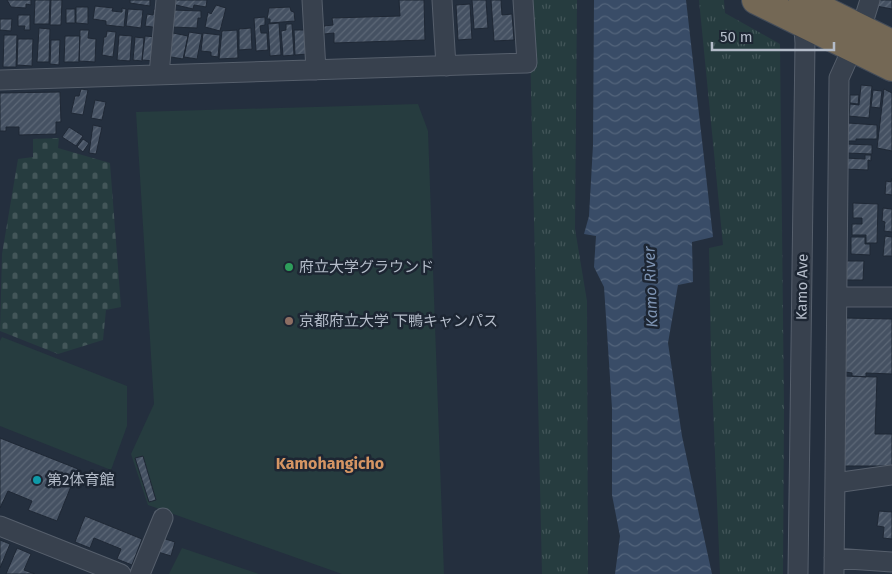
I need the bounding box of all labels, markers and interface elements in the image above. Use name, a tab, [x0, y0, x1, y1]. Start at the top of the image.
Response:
scale bar	[712, 20, 834, 52]
text: 50 m	[720, 28, 753, 46]
water label: Kamo River	[640, 245, 661, 328]
street label: Kamo Ave	[792, 254, 812, 320]
place label: 府立大学グラウンド	[299, 258, 434, 276]
marker: 府立大学グラウンド	[283, 261, 295, 273]
place label: 京都府立大学 下鴨キャンパス	[299, 312, 498, 330]
marker: 京都府立大学 下鴨キャンパス	[283, 315, 295, 327]
district label: Kamohangicho	[276, 454, 384, 473]
place label: 第2体育館	[47, 471, 114, 489]
marker: 第2体育館	[31, 474, 43, 486]

